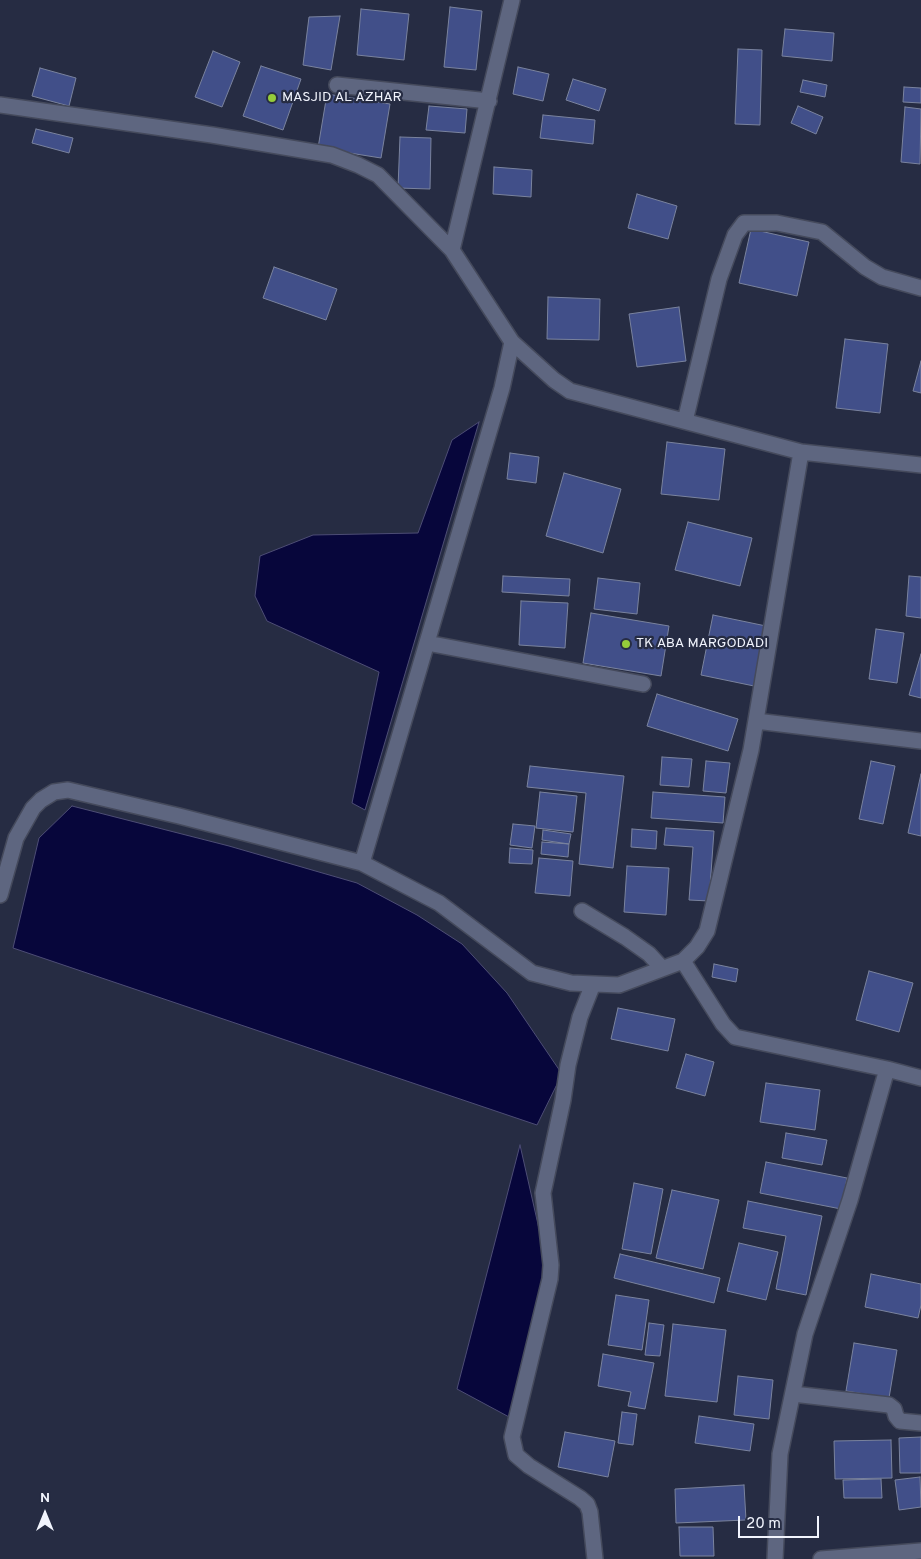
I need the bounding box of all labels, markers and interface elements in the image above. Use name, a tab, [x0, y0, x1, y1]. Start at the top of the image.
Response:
place label: MASJID AL AZHAR	[282, 90, 402, 106]
marker: MASJID AL AZHAR	[266, 92, 278, 104]
place label: TK ABA MARGODADI	[636, 636, 768, 652]
marker: TK ABA MARGODADI	[620, 638, 632, 650]
north arrow	[20, 1489, 70, 1539]
text: N	[40, 1490, 50, 1507]
scale bar	[741, 1506, 822, 1538]
text: 20 m	[746, 1515, 781, 1534]

